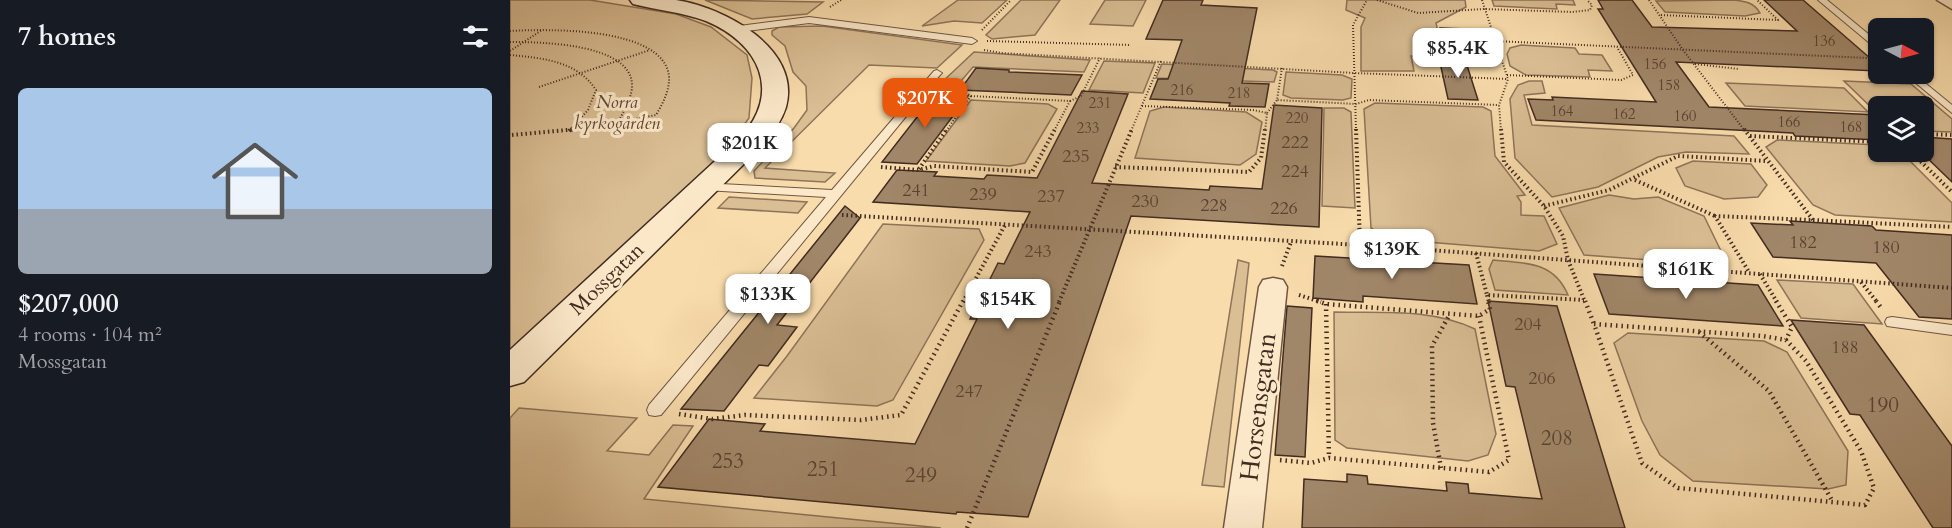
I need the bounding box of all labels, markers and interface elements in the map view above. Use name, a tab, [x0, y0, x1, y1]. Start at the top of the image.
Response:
north arrow	[1868, 18, 1934, 84]
map controls	[1868, 18, 1934, 162]
text: 7 homes	[18, 19, 116, 54]
icon: filters	[459, 20, 492, 53]
pin: $85.4K	[1409, 28, 1507, 79]
house number: 136	[1812, 31, 1836, 51]
text: $85.4K	[1427, 34, 1489, 61]
house number: 156	[1643, 54, 1667, 74]
house number: 158	[1657, 75, 1681, 95]
pin: $207K	[883, 78, 967, 129]
house number: 216	[1170, 80, 1194, 100]
house number: 218	[1227, 83, 1251, 103]
text: $207K	[896, 84, 954, 111]
park label: Norra kyrkogården	[574, 90, 660, 136]
house number: 231	[1088, 93, 1112, 113]
button: layers	[1868, 96, 1934, 162]
house number: 164	[1550, 101, 1574, 121]
house number: 162	[1612, 104, 1636, 124]
house number: 160	[1673, 106, 1697, 126]
house number: 220	[1285, 108, 1309, 128]
house number: 166	[1777, 112, 1801, 132]
house number: 168	[1839, 117, 1863, 137]
house number: 233	[1076, 118, 1100, 138]
pin: $201K	[708, 123, 792, 174]
icon: home	[201, 127, 309, 235]
text: $201K	[721, 129, 779, 156]
house number: 222	[1281, 130, 1309, 155]
house number: 235	[1062, 144, 1090, 169]
house number: 224	[1281, 159, 1309, 184]
house number: 241	[902, 178, 930, 203]
house number: 239	[969, 182, 997, 207]
house number: 237	[1037, 184, 1065, 209]
house number: 230	[1131, 189, 1159, 214]
house number: 228	[1200, 193, 1228, 218]
house number: 226	[1270, 196, 1298, 221]
pin: $139K	[1350, 229, 1434, 280]
house number: 182	[1789, 230, 1817, 255]
text: $139K	[1363, 235, 1421, 262]
house number: 180	[1872, 235, 1900, 260]
street label: Mossgatan	[563, 236, 651, 322]
house number: 243	[1024, 239, 1052, 264]
pin: $161K	[1644, 249, 1728, 300]
text: $161K	[1657, 255, 1715, 282]
pin: $133K	[726, 274, 810, 325]
pin: $154K	[966, 279, 1050, 330]
text: $133K	[739, 280, 797, 307]
text: $154K	[979, 285, 1037, 312]
text: $207,000	[18, 286, 119, 321]
house number: 204	[1514, 312, 1542, 337]
text: 4 rooms · 104 m²	[18, 321, 162, 348]
street label: Horsensgatan	[1232, 331, 1284, 483]
house number: 188	[1831, 335, 1859, 360]
text: Mossgatan	[18, 348, 107, 375]
house number: 206	[1528, 366, 1556, 391]
house number: 247	[955, 379, 983, 404]
house number: 190	[1867, 391, 1899, 420]
house number: 208	[1541, 424, 1573, 453]
house number: 253	[712, 447, 744, 476]
house number: 251	[807, 455, 839, 484]
house number: 249	[905, 461, 937, 490]

